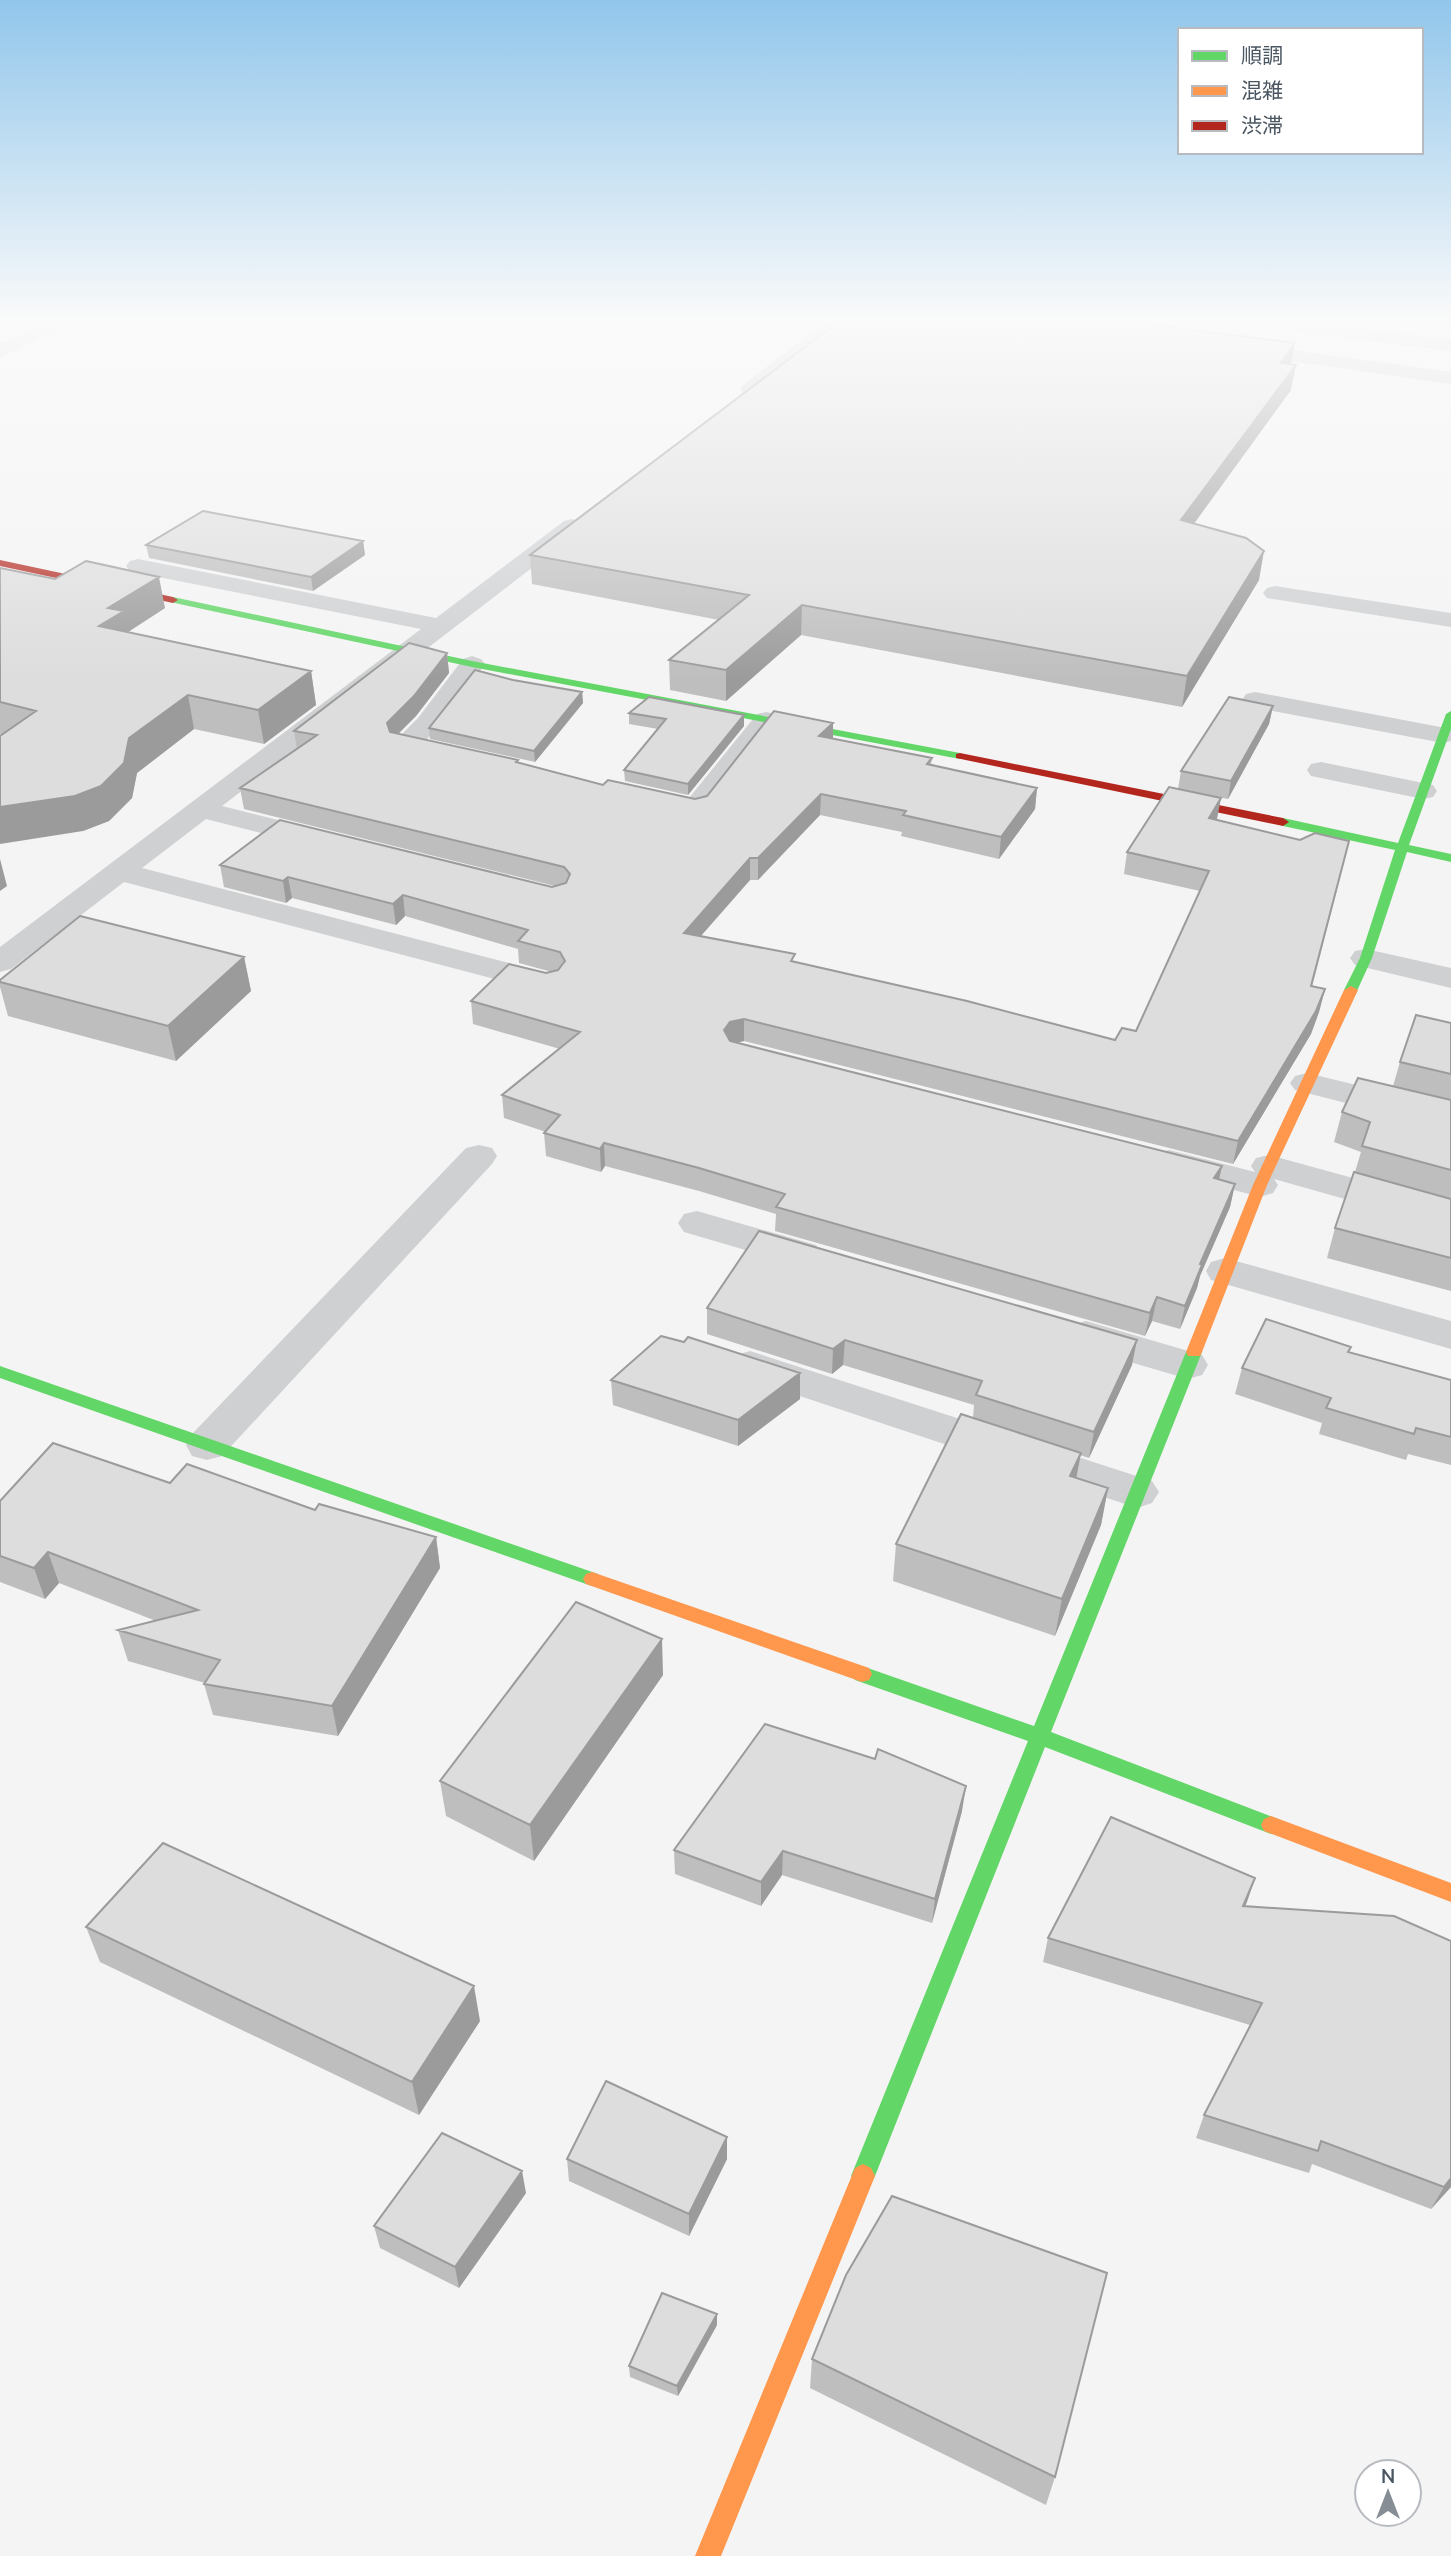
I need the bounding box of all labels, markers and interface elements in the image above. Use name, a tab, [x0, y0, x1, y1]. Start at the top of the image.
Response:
legend	[1178, 28, 1423, 154]
text: 順調	[1241, 42, 1283, 70]
text: 混雑	[1241, 77, 1283, 105]
text: 渋滞	[1241, 112, 1283, 140]
north arrow	[1353, 2458, 1423, 2528]
text: N	[1381, 2464, 1395, 2490]

